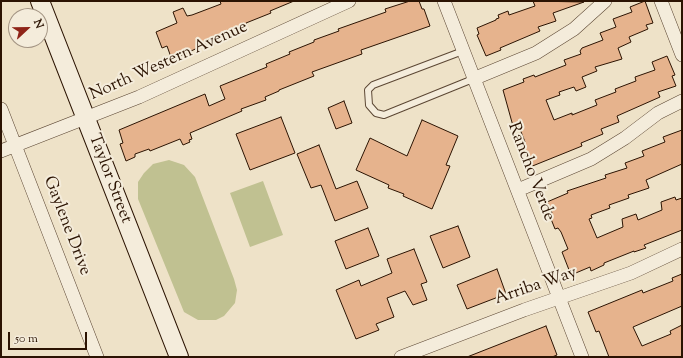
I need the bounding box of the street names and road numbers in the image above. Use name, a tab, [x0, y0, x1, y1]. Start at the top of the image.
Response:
street label: North Western Avenue	[87, 18, 251, 106]
street label: Rancho Verde	[502, 120, 558, 224]
street label: Taylor Street	[83, 131, 135, 227]
street label: Gaylene Drive	[38, 173, 94, 279]
street label: Arriba Way	[492, 263, 580, 311]

